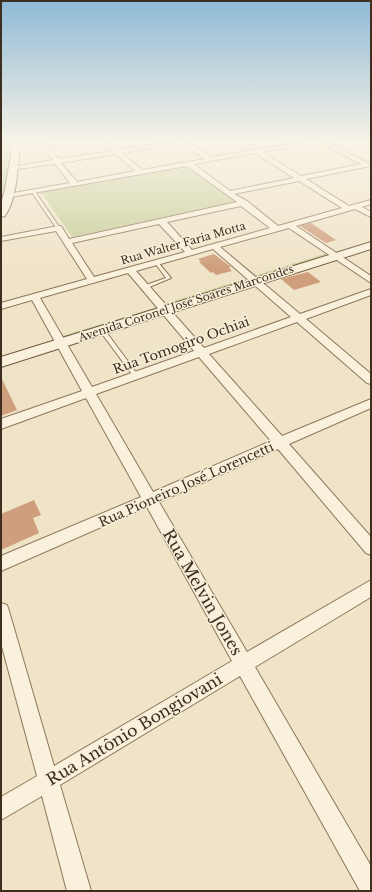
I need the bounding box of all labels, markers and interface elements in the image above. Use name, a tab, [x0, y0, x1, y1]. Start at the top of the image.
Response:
street label: Rua Walter Faria Motta	[119, 218, 248, 268]
street label: Avenida Coronel José Soares Marcondes	[76, 261, 296, 345]
street label: Rua Tomogiro Ochiai	[111, 313, 252, 378]
street label: Rua Pioneiro José Lorencetti	[96, 438, 277, 531]
street label: Rua Melvin Jones	[159, 525, 247, 659]
street label: Rua Antônio Bongiovani	[43, 668, 226, 789]

